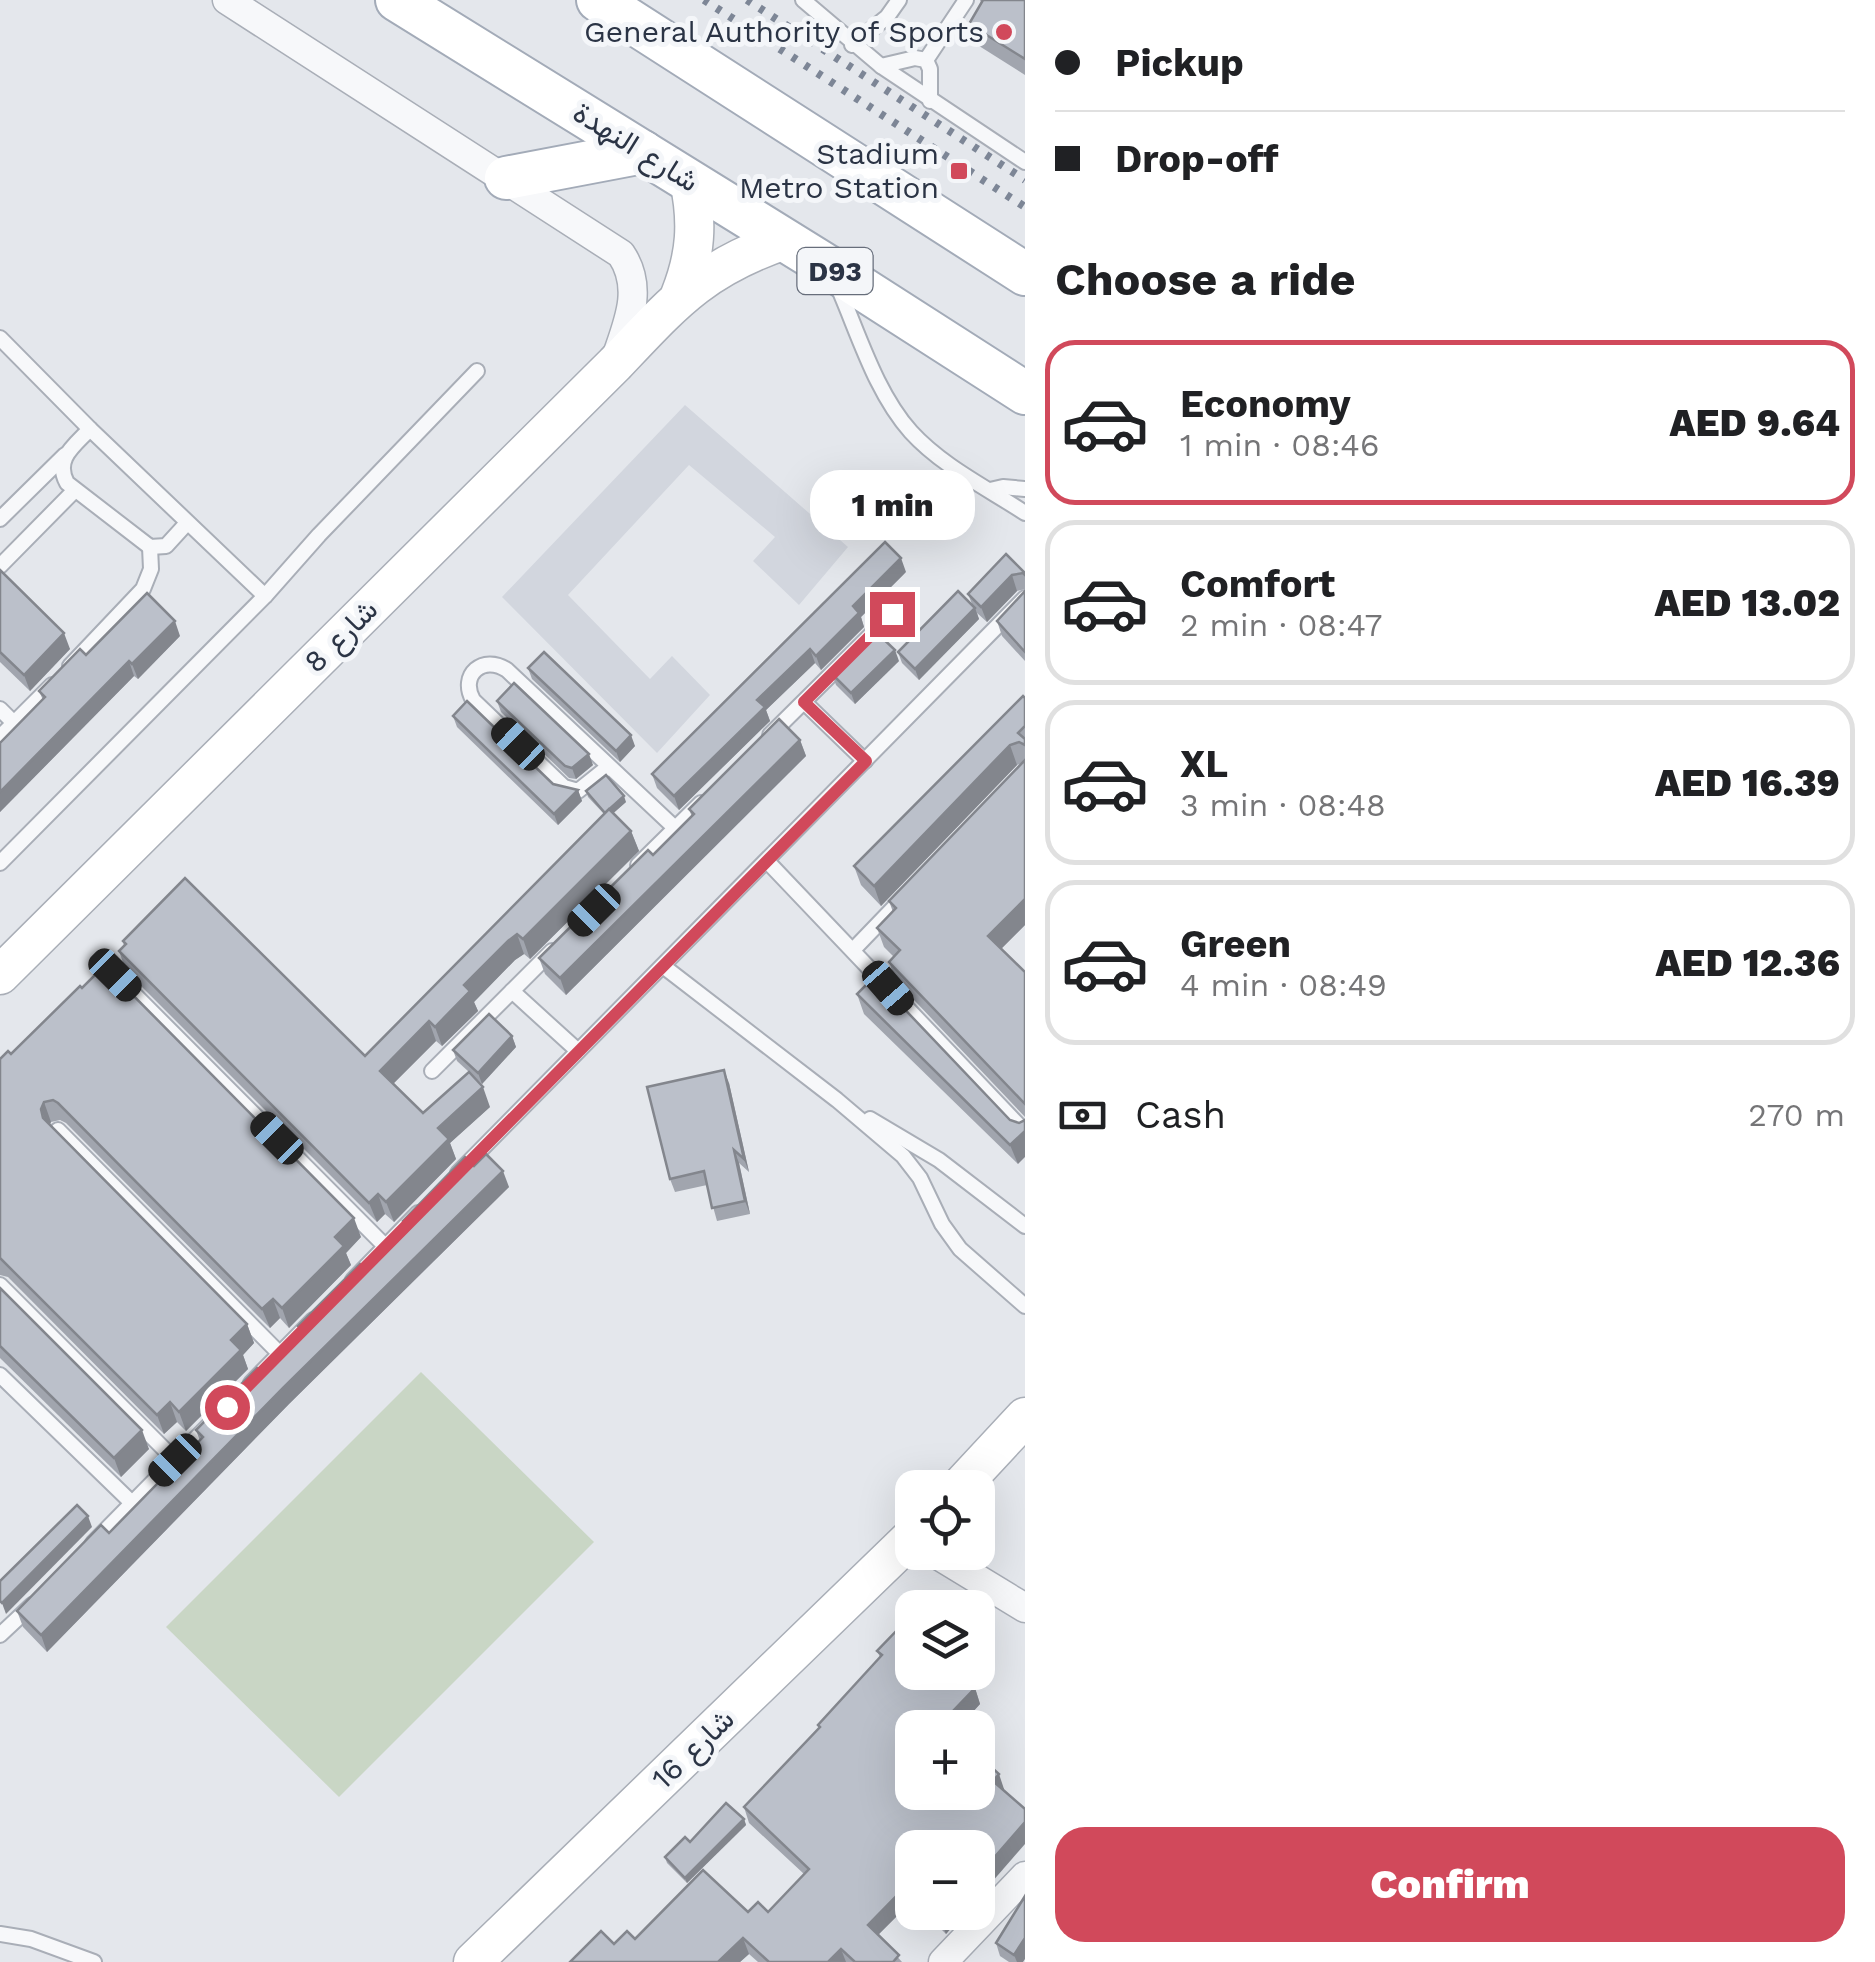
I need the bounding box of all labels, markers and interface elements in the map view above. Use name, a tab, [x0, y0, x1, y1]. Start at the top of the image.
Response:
place label: General Authority of Sports	[584, 14, 984, 49]
marker: General Authority of Sports	[993, 21, 1015, 43]
text: Pickup	[1115, 41, 1244, 85]
street label: شارع النهدة	[566, 94, 705, 201]
place label: Stadium Metro Station	[739, 136, 939, 205]
text: Drop-off	[1115, 137, 1279, 181]
marker: Stadium Metro Station	[948, 160, 970, 182]
road number: D93	[798, 248, 872, 294]
text: Choose a ride	[1055, 253, 1355, 306]
icon: car	[1060, 378, 1150, 468]
text: Economy	[1180, 382, 1351, 426]
text: AED 9.64	[1670, 401, 1840, 445]
text: 1 min · 08:46	[1180, 426, 1379, 464]
callout: 1 min	[810, 469, 974, 539]
text: 1 min	[851, 486, 934, 524]
icon: car	[1060, 558, 1150, 648]
text: Comfort	[1180, 562, 1335, 606]
text: AED 13.02	[1654, 581, 1840, 625]
street label: شارع 8	[297, 592, 387, 682]
route end	[870, 592, 915, 637]
text: 2 min · 08:47	[1180, 606, 1382, 644]
car	[486, 712, 550, 776]
icon: car	[1060, 738, 1150, 828]
text: XL	[1180, 742, 1228, 786]
text: AED 16.39	[1655, 761, 1840, 805]
text: 3 min · 08:48	[1180, 786, 1386, 824]
car	[562, 878, 626, 942]
icon: car	[1060, 918, 1150, 1008]
text: Green	[1180, 922, 1291, 966]
text: AED 12.36	[1656, 941, 1840, 985]
car	[83, 943, 147, 1007]
car	[857, 956, 919, 1020]
text: 4 min · 08:49	[1180, 966, 1387, 1004]
icon: cash	[1055, 1088, 1110, 1143]
text: Cash	[1135, 1093, 1226, 1137]
text: 270 m	[1748, 1096, 1845, 1134]
car	[245, 1106, 309, 1170]
route start	[205, 1385, 250, 1430]
car	[143, 1428, 207, 1492]
map controls	[895, 1470, 995, 1930]
button: locate	[895, 1470, 995, 1570]
button: layers	[895, 1590, 995, 1690]
street label: شارع 16	[644, 1701, 743, 1798]
button: +	[895, 1710, 995, 1810]
button: Confirm	[1055, 1827, 1845, 1942]
button: −	[895, 1830, 995, 1930]

